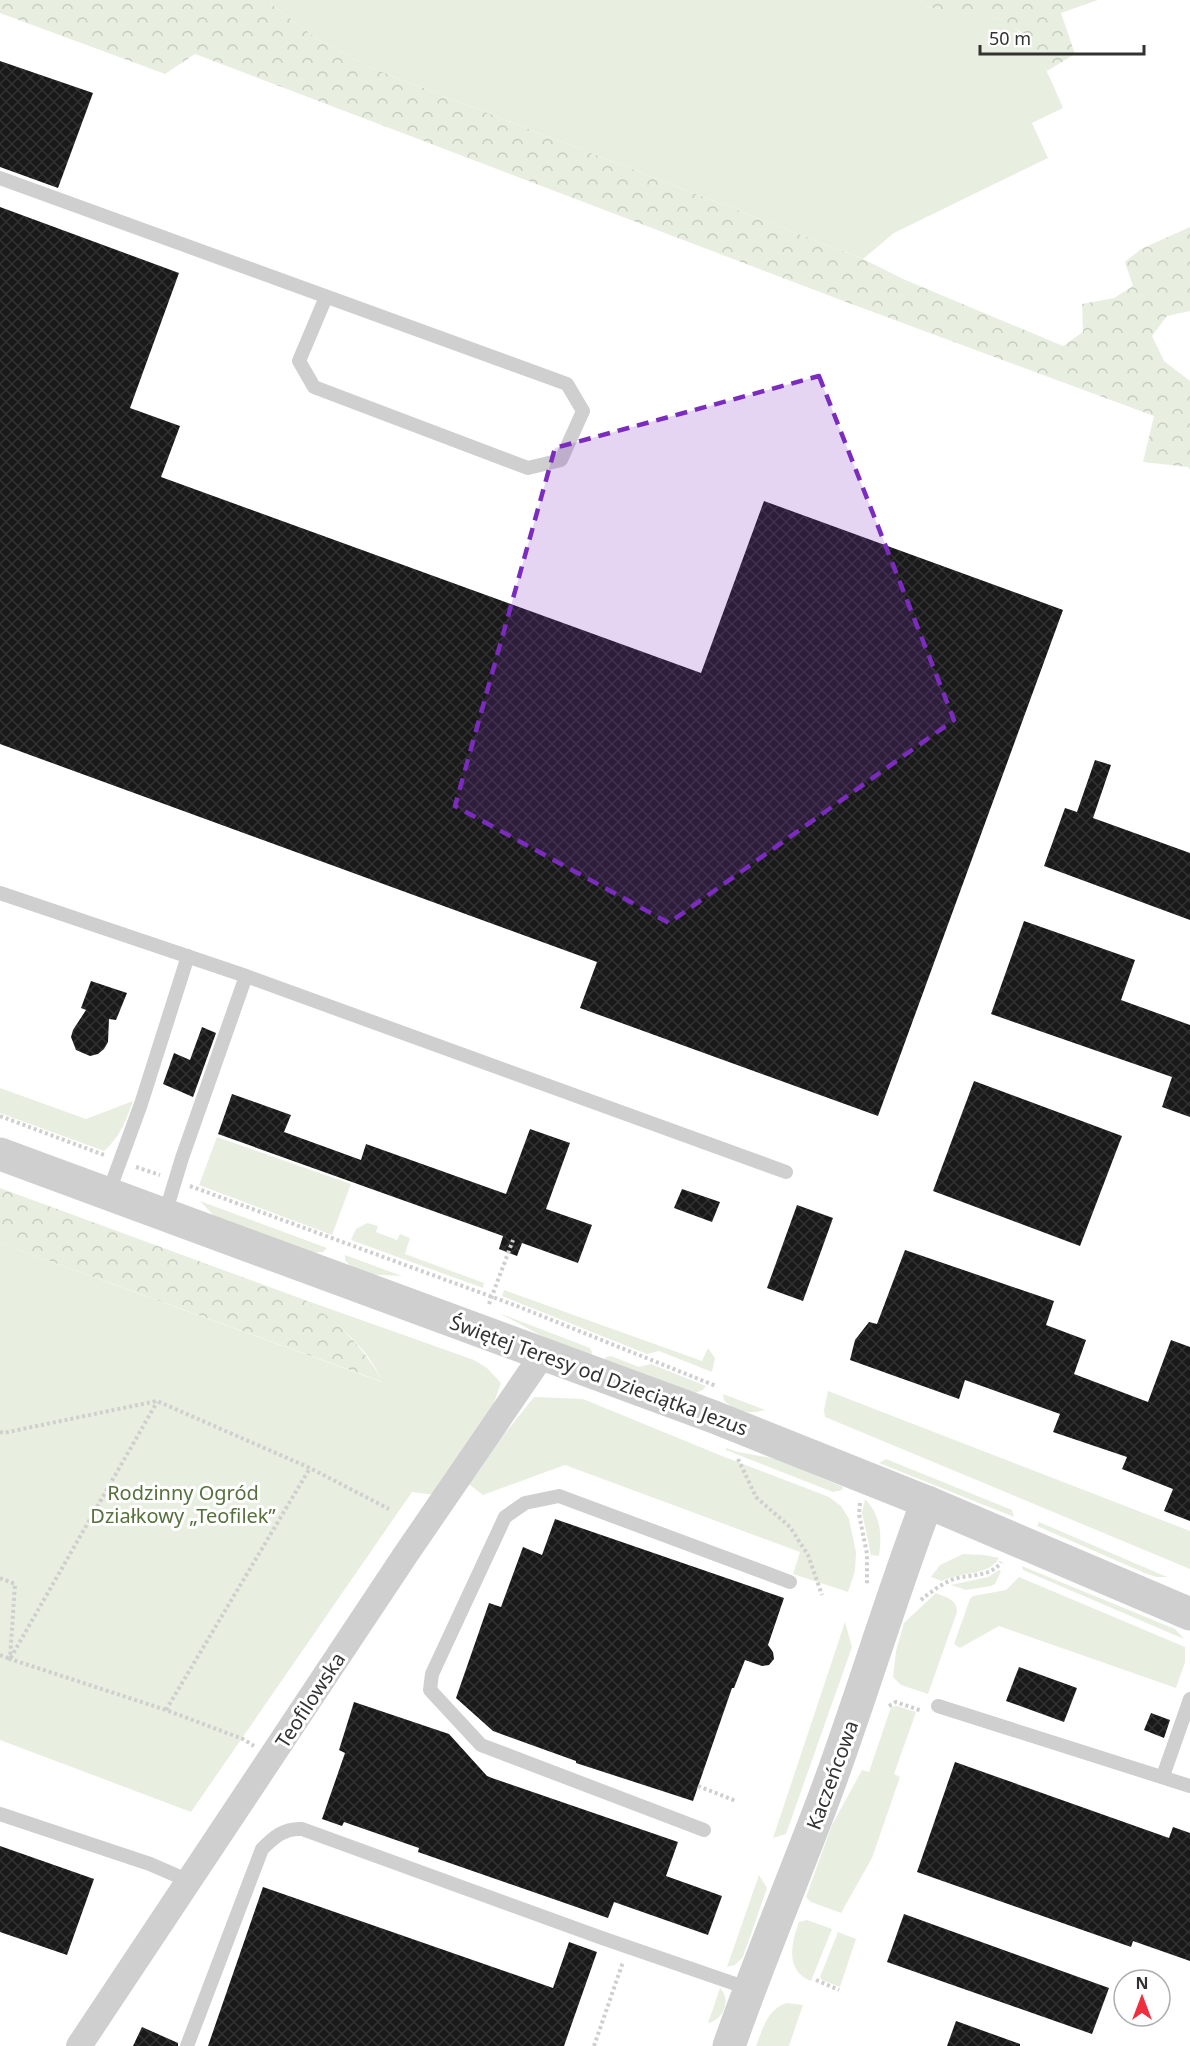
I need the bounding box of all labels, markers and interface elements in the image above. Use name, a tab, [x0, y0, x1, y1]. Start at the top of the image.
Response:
scale bar	[980, 18, 1144, 56]
text: 50 m	[989, 26, 1031, 50]
street label: Świętej Teresy od Dzieciątka Jezus	[446, 1308, 752, 1442]
park label: Rodzinny Ogród Działkowy „Teofilek”	[90, 1479, 276, 1529]
street label: Teofilowska	[269, 1647, 351, 1753]
street label: Kaczeńcowa	[800, 1717, 864, 1833]
north arrow	[1112, 1968, 1172, 2028]
text: N	[1135, 1972, 1149, 1994]

